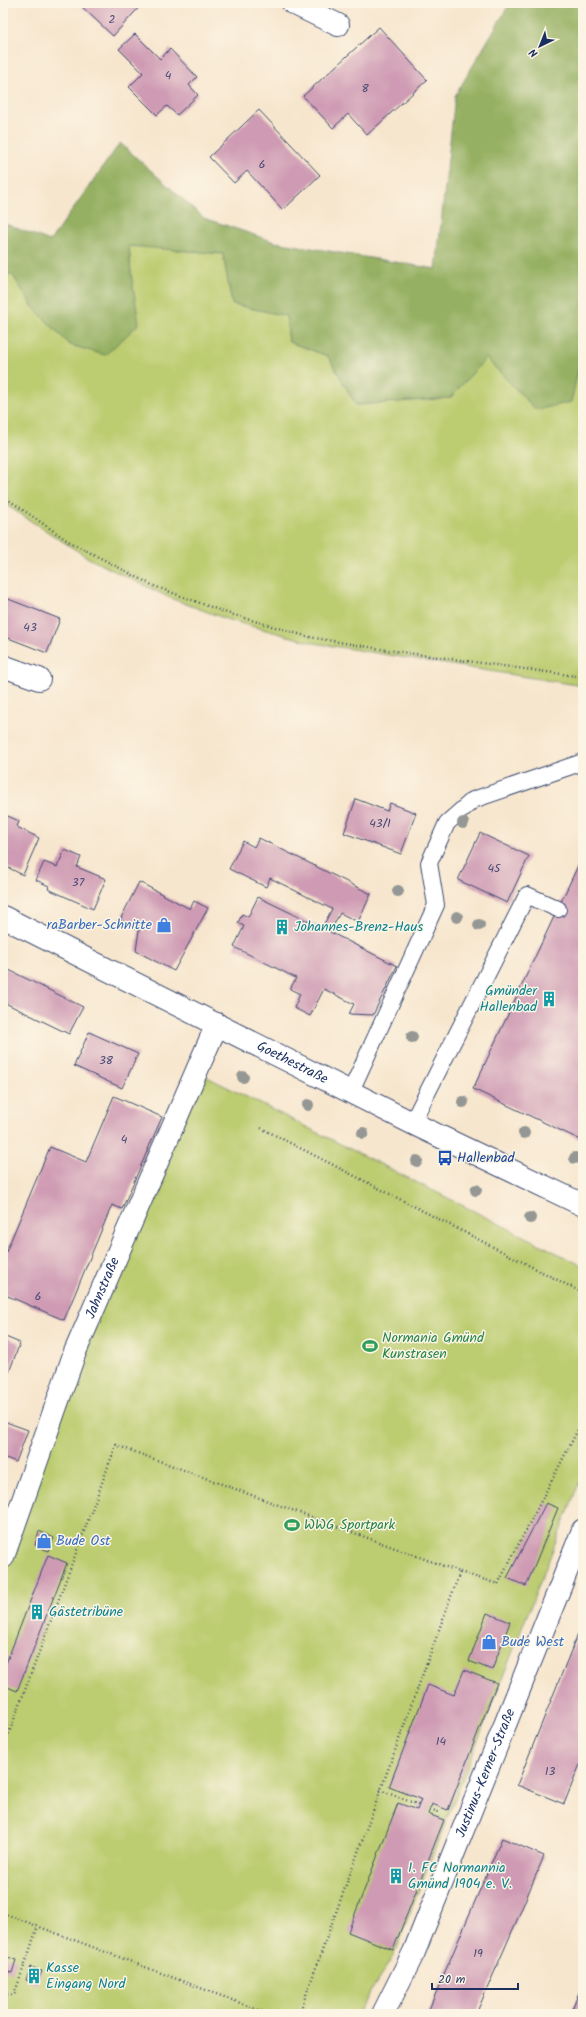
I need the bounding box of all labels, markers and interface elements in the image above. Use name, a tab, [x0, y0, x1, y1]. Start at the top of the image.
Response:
house number: 2	[109, 10, 116, 29]
north arrow	[520, 26, 560, 66]
text: N	[525, 44, 543, 62]
house number: 4	[165, 66, 172, 85]
house number: 8	[361, 79, 369, 98]
house number: 6	[259, 155, 265, 174]
house number: 43	[23, 618, 37, 637]
house number: 43/1	[369, 814, 391, 833]
house number: 45	[487, 859, 502, 878]
house number: 37	[72, 873, 85, 892]
place label: raBarber-Schnitte	[47, 914, 153, 936]
shop icon: raBarber-Schnitte	[155, 916, 173, 934]
place label: Johannes-Brenz-Haus	[294, 916, 423, 938]
building icon: Johannes-Brenz-Haus	[273, 918, 291, 936]
place label: Gmünder Hallenbad	[480, 980, 538, 1018]
building icon: Gmünder Hallenbad	[540, 990, 558, 1008]
street label: Goethestraße	[253, 1035, 333, 1090]
house number: 38	[99, 1051, 114, 1070]
house number: 4	[121, 1130, 128, 1149]
place label: Hallenbad	[457, 1147, 515, 1169]
bus stop icon: Hallenbad	[436, 1149, 454, 1167]
street label: Jahnstraße	[80, 1253, 126, 1322]
house number: 6	[35, 1287, 41, 1306]
place label: Normania Gmünd Kunstrasen	[382, 1327, 485, 1365]
sports icon: Normania Gmünd Kunstrasen	[361, 1337, 379, 1355]
place label: WWG Sportpark	[304, 1514, 395, 1536]
sports icon: WWG Sportpark	[283, 1516, 301, 1534]
place label: Bude Ost	[56, 1530, 111, 1552]
shop icon: Bude Ost	[35, 1532, 53, 1550]
place label: Gästetribüne	[49, 1601, 124, 1623]
building icon: Gästetribüne	[28, 1603, 46, 1621]
place label: Bude West	[501, 1631, 565, 1653]
shop icon: Bude West	[480, 1633, 498, 1651]
street label: Justinus-Kerner-Straße	[450, 1705, 522, 1841]
house number: 14	[436, 1732, 447, 1751]
house number: 13	[545, 1762, 555, 1781]
place label: 1. FC Normannia Gmünd 1904 e. V.	[408, 1857, 512, 1895]
building icon: 1. FC Normannia Gmünd 1904 e. V.	[387, 1867, 405, 1885]
house number: 19	[473, 1944, 483, 1963]
place label: Kasse Eingang Nord	[46, 1957, 126, 1995]
scale bar	[432, 1965, 518, 1991]
building icon: Kasse Eingang Nord	[25, 1967, 43, 1985]
text: 20 m	[438, 1970, 466, 1989]

